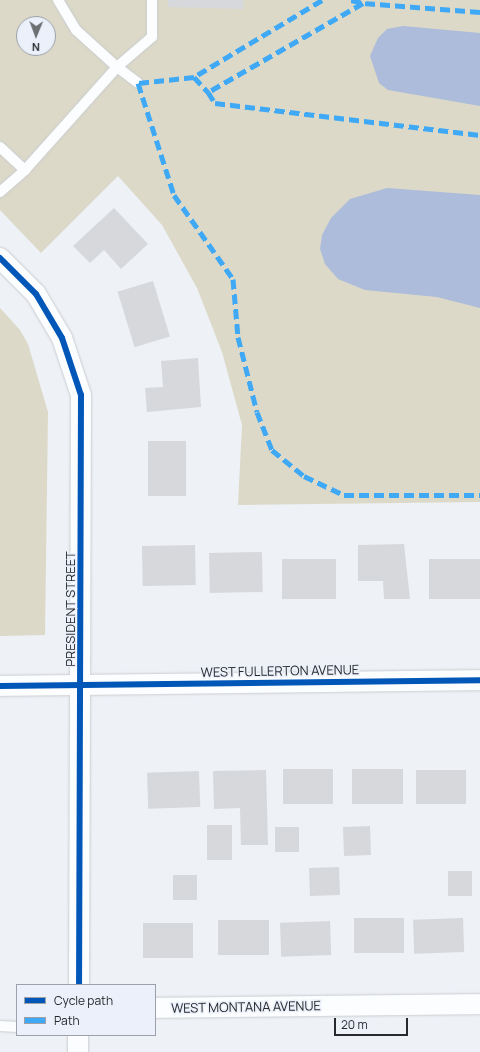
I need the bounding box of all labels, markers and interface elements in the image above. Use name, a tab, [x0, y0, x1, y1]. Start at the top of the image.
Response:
north arrow	[16, 16, 56, 56]
text: N	[32, 40, 40, 55]
street label: PRESIDENT STREET	[62, 551, 78, 667]
street label: WEST FULLERTON AVENUE	[200, 662, 360, 680]
legend	[16, 984, 156, 1036]
text: Cycle path	[54, 992, 113, 1009]
street label: WEST MONTANA AVENUE	[171, 998, 321, 1016]
scale bar	[336, 1010, 410, 1036]
text: Path	[54, 1012, 80, 1029]
text: 20 m	[341, 1016, 368, 1033]

